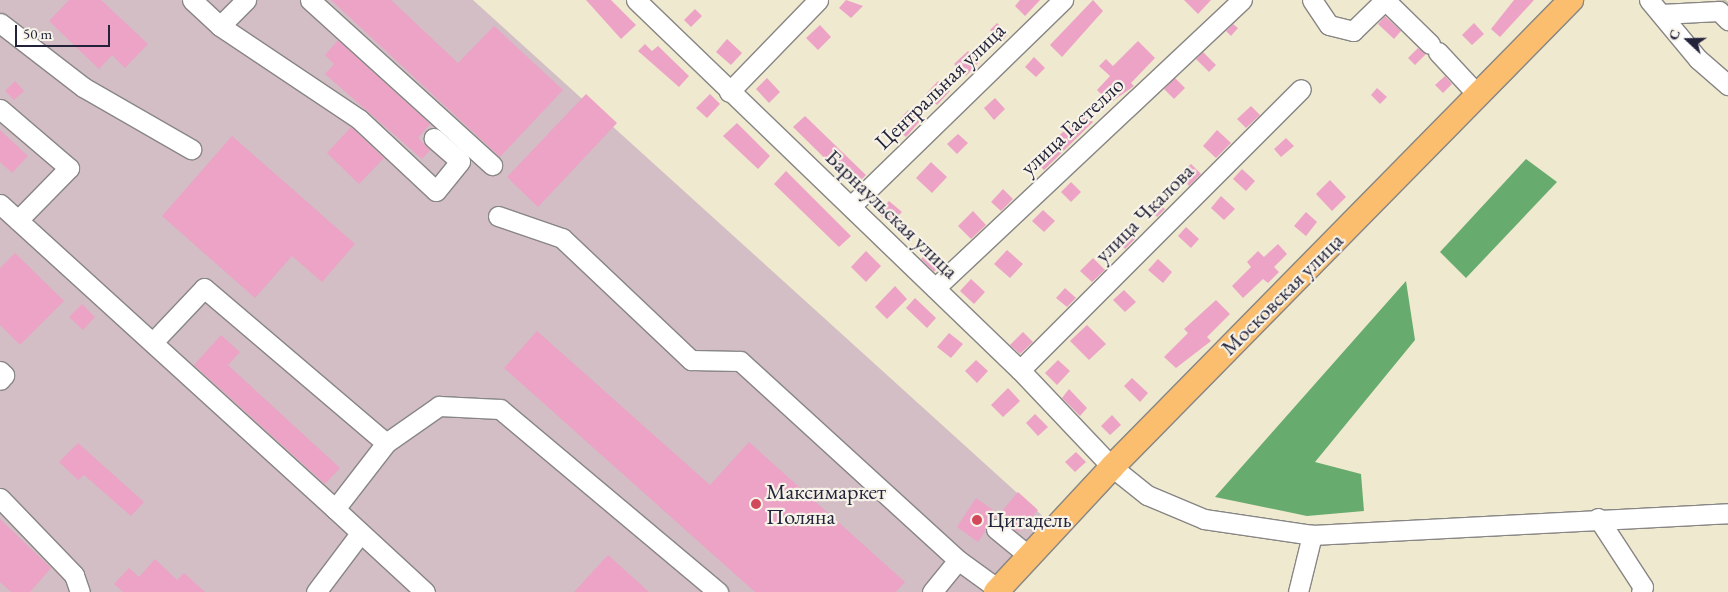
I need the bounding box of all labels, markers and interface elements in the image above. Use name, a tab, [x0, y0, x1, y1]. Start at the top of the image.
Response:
scale bar	[18, 15, 112, 47]
north arrow	[1663, 15, 1713, 65]
street label: Центральная улица	[869, 17, 1011, 155]
text: 50 m	[23, 24, 52, 43]
text: С	[1664, 27, 1684, 42]
street label: улица Гастелло	[1015, 71, 1129, 181]
street label: Барнаульская улица	[820, 144, 964, 284]
street label: улица Чкалова	[1089, 158, 1199, 268]
street label: Московская улица	[1215, 227, 1349, 361]
place label: Максимаркет Поляна	[766, 478, 886, 530]
marker: Максимаркет Поляна	[750, 498, 762, 510]
place label: Цитадель	[987, 507, 1072, 533]
marker: Цитадель	[971, 514, 983, 526]

